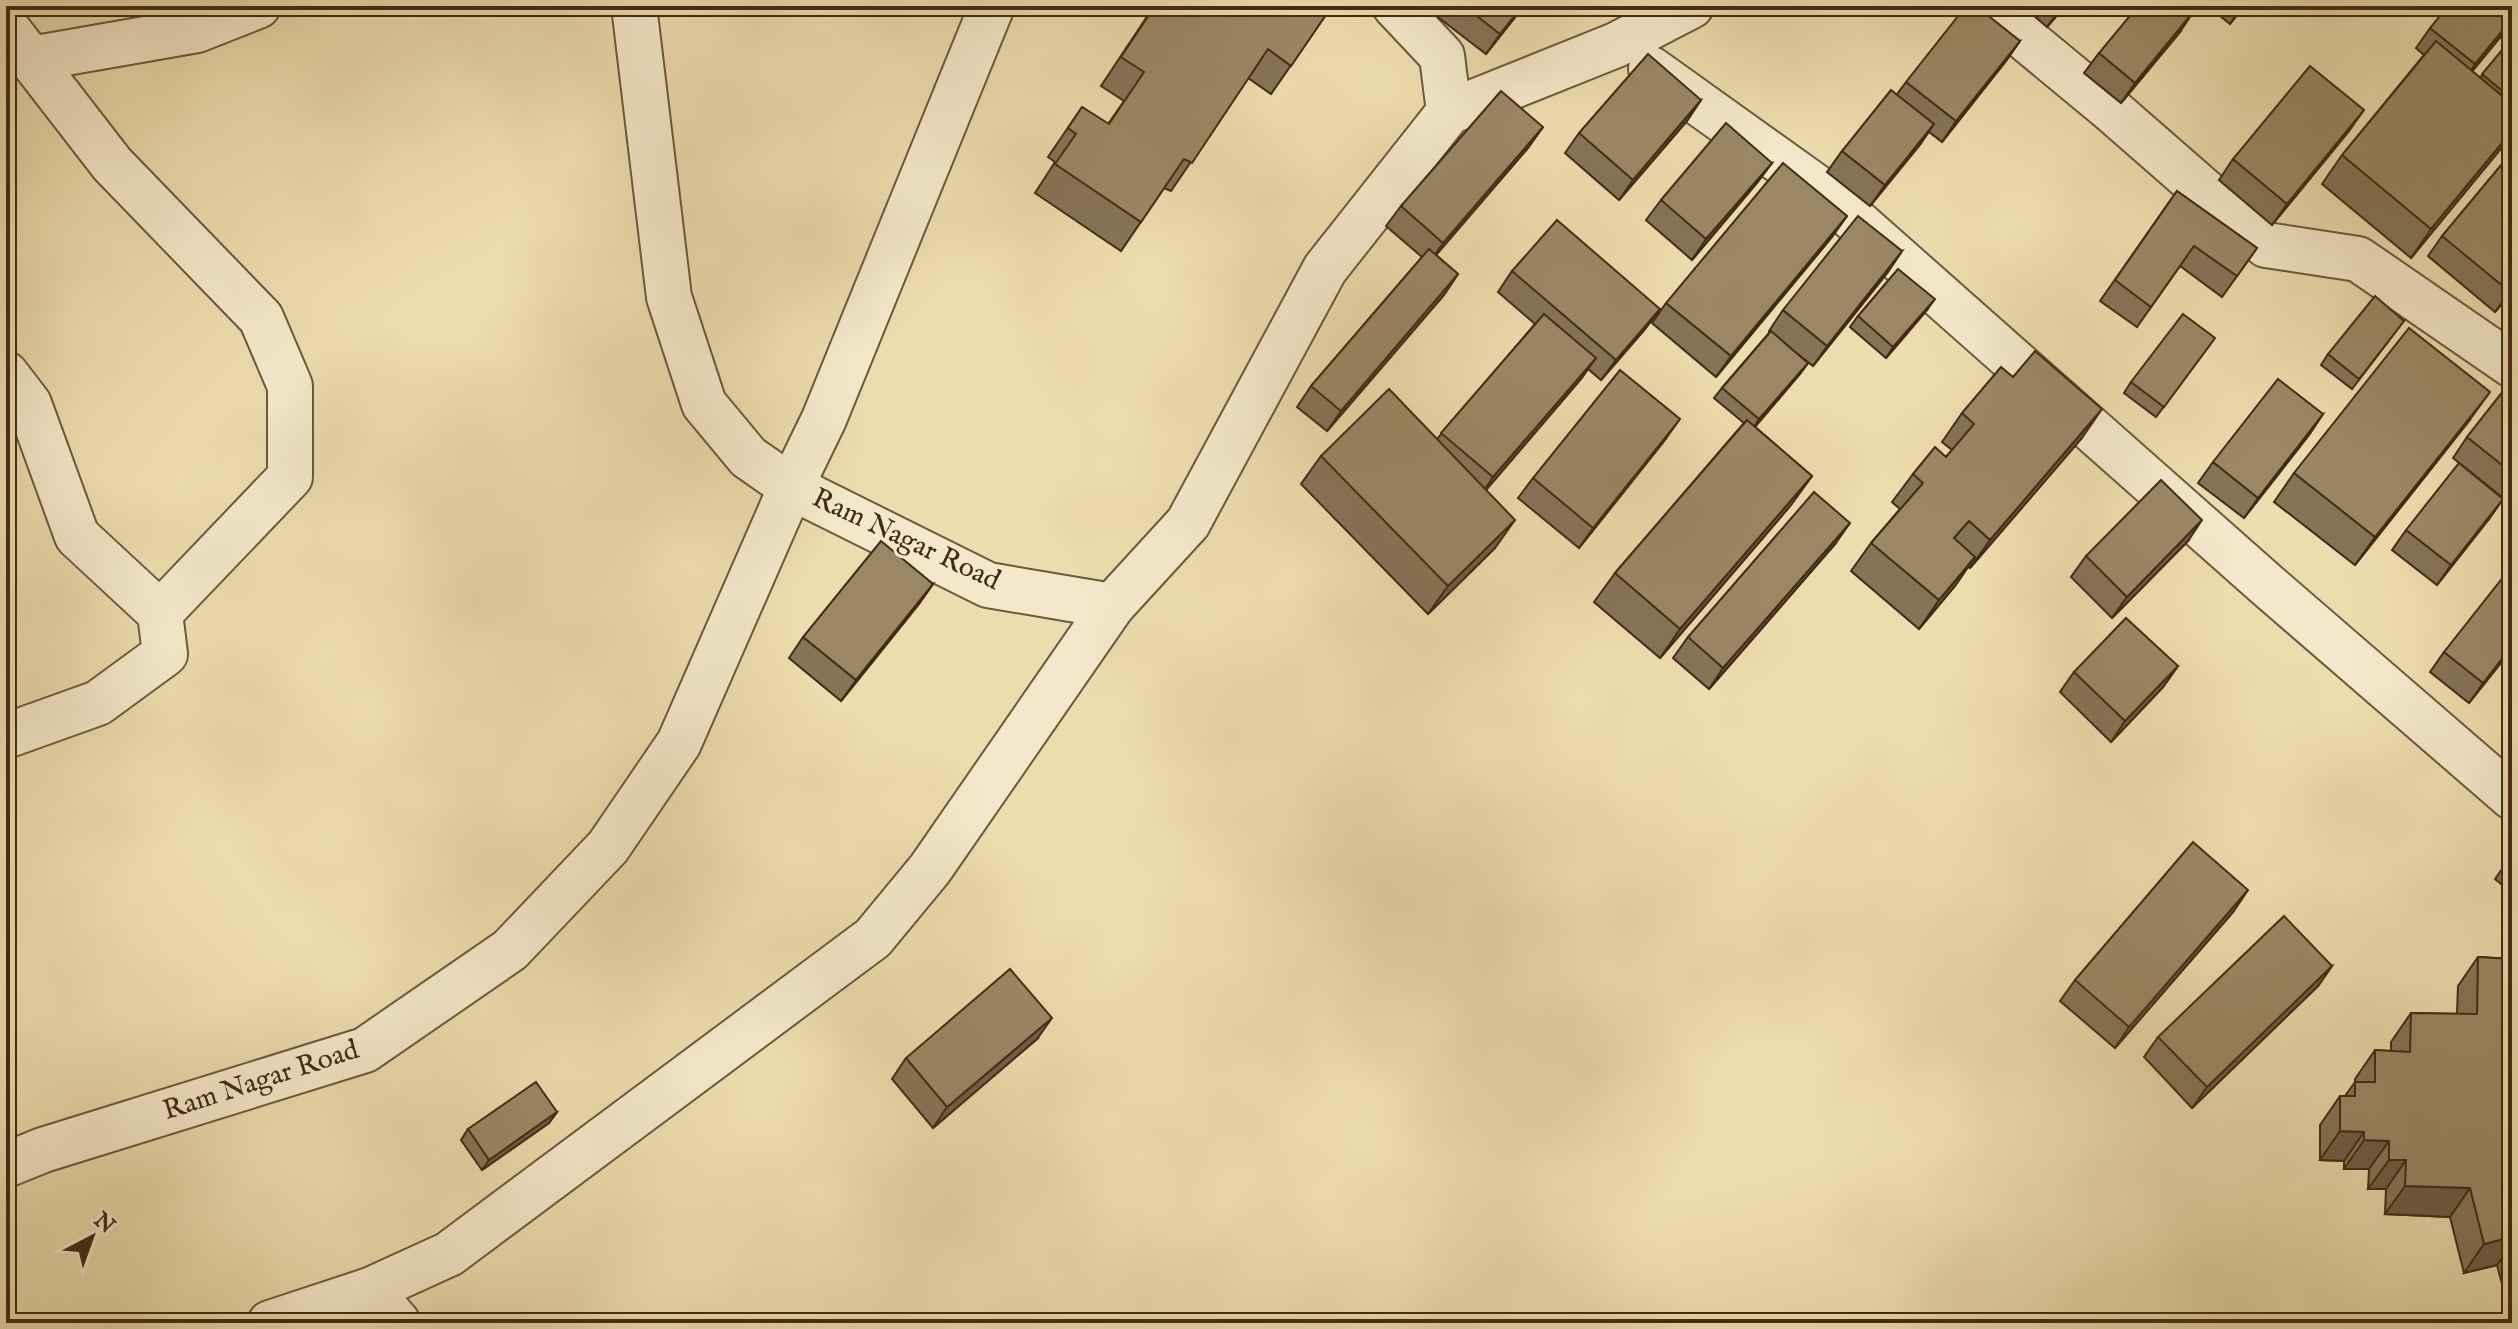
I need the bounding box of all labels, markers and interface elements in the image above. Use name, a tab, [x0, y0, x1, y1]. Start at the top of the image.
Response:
street label: Ram Nagar Road	[806, 481, 1006, 599]
street label: Ram Nagar Road	[159, 1033, 363, 1129]
north arrow	[52, 1197, 132, 1277]
text: N	[87, 1206, 120, 1240]

